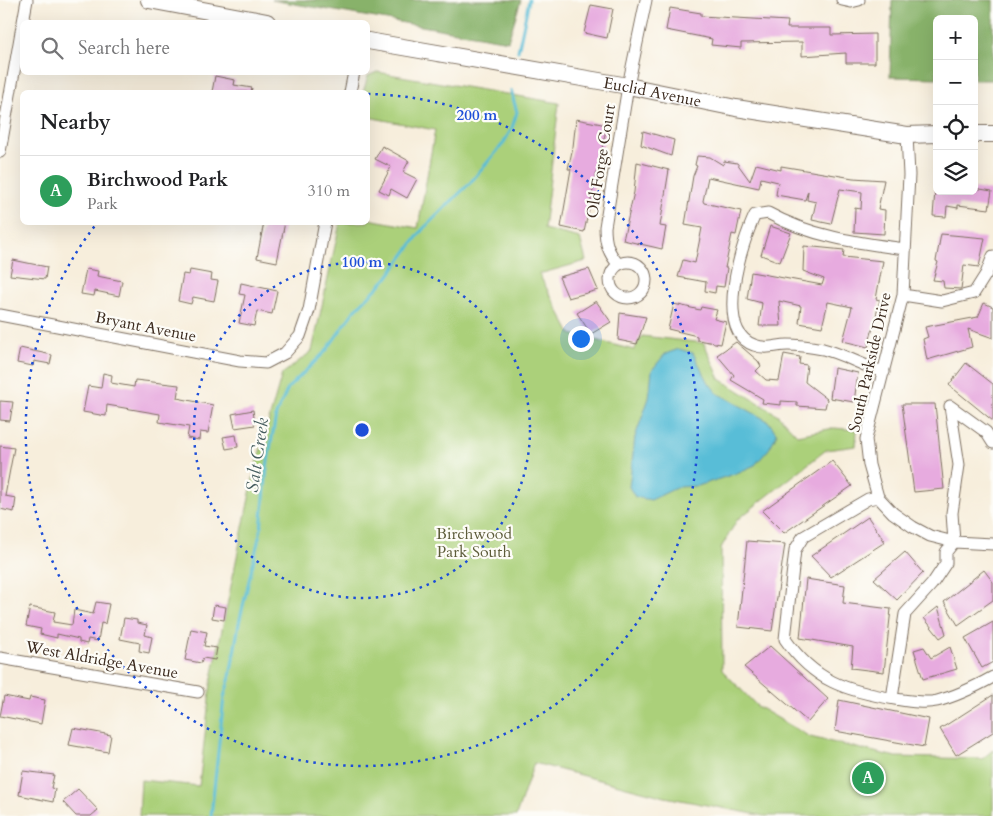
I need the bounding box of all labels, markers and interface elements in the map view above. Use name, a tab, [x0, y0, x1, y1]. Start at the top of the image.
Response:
map controls	[933, 15, 978, 195]
button: +	[933, 15, 978, 60]
search box	[20, 20, 370, 75]
icon: search	[38, 34, 66, 62]
text: Search here	[78, 35, 170, 61]
button: −	[933, 60, 978, 105]
street label: Euclid Avenue	[602, 72, 703, 113]
street label: Old Forge Court	[581, 102, 621, 220]
text: 200 m	[457, 105, 498, 125]
button: locate	[933, 105, 978, 150]
text: Nearby	[40, 108, 111, 137]
button: layers	[933, 150, 978, 195]
text: Birchwood Park	[87, 167, 228, 193]
text: A	[50, 180, 62, 202]
text: 310 m	[308, 180, 350, 202]
text: Park	[87, 193, 118, 215]
text: 100 m	[342, 252, 383, 272]
street label: South Parkside Drive	[843, 290, 897, 434]
street label: Bryant Avenue	[93, 306, 198, 348]
your location	[568, 326, 594, 352]
water label: Salt Creek	[240, 416, 275, 494]
centre of rings	[353, 421, 371, 439]
park label: Birchwood Park South	[436, 523, 512, 563]
street label: West Aldridge Avenue	[23, 636, 180, 684]
pin: A	[852, 759, 884, 797]

